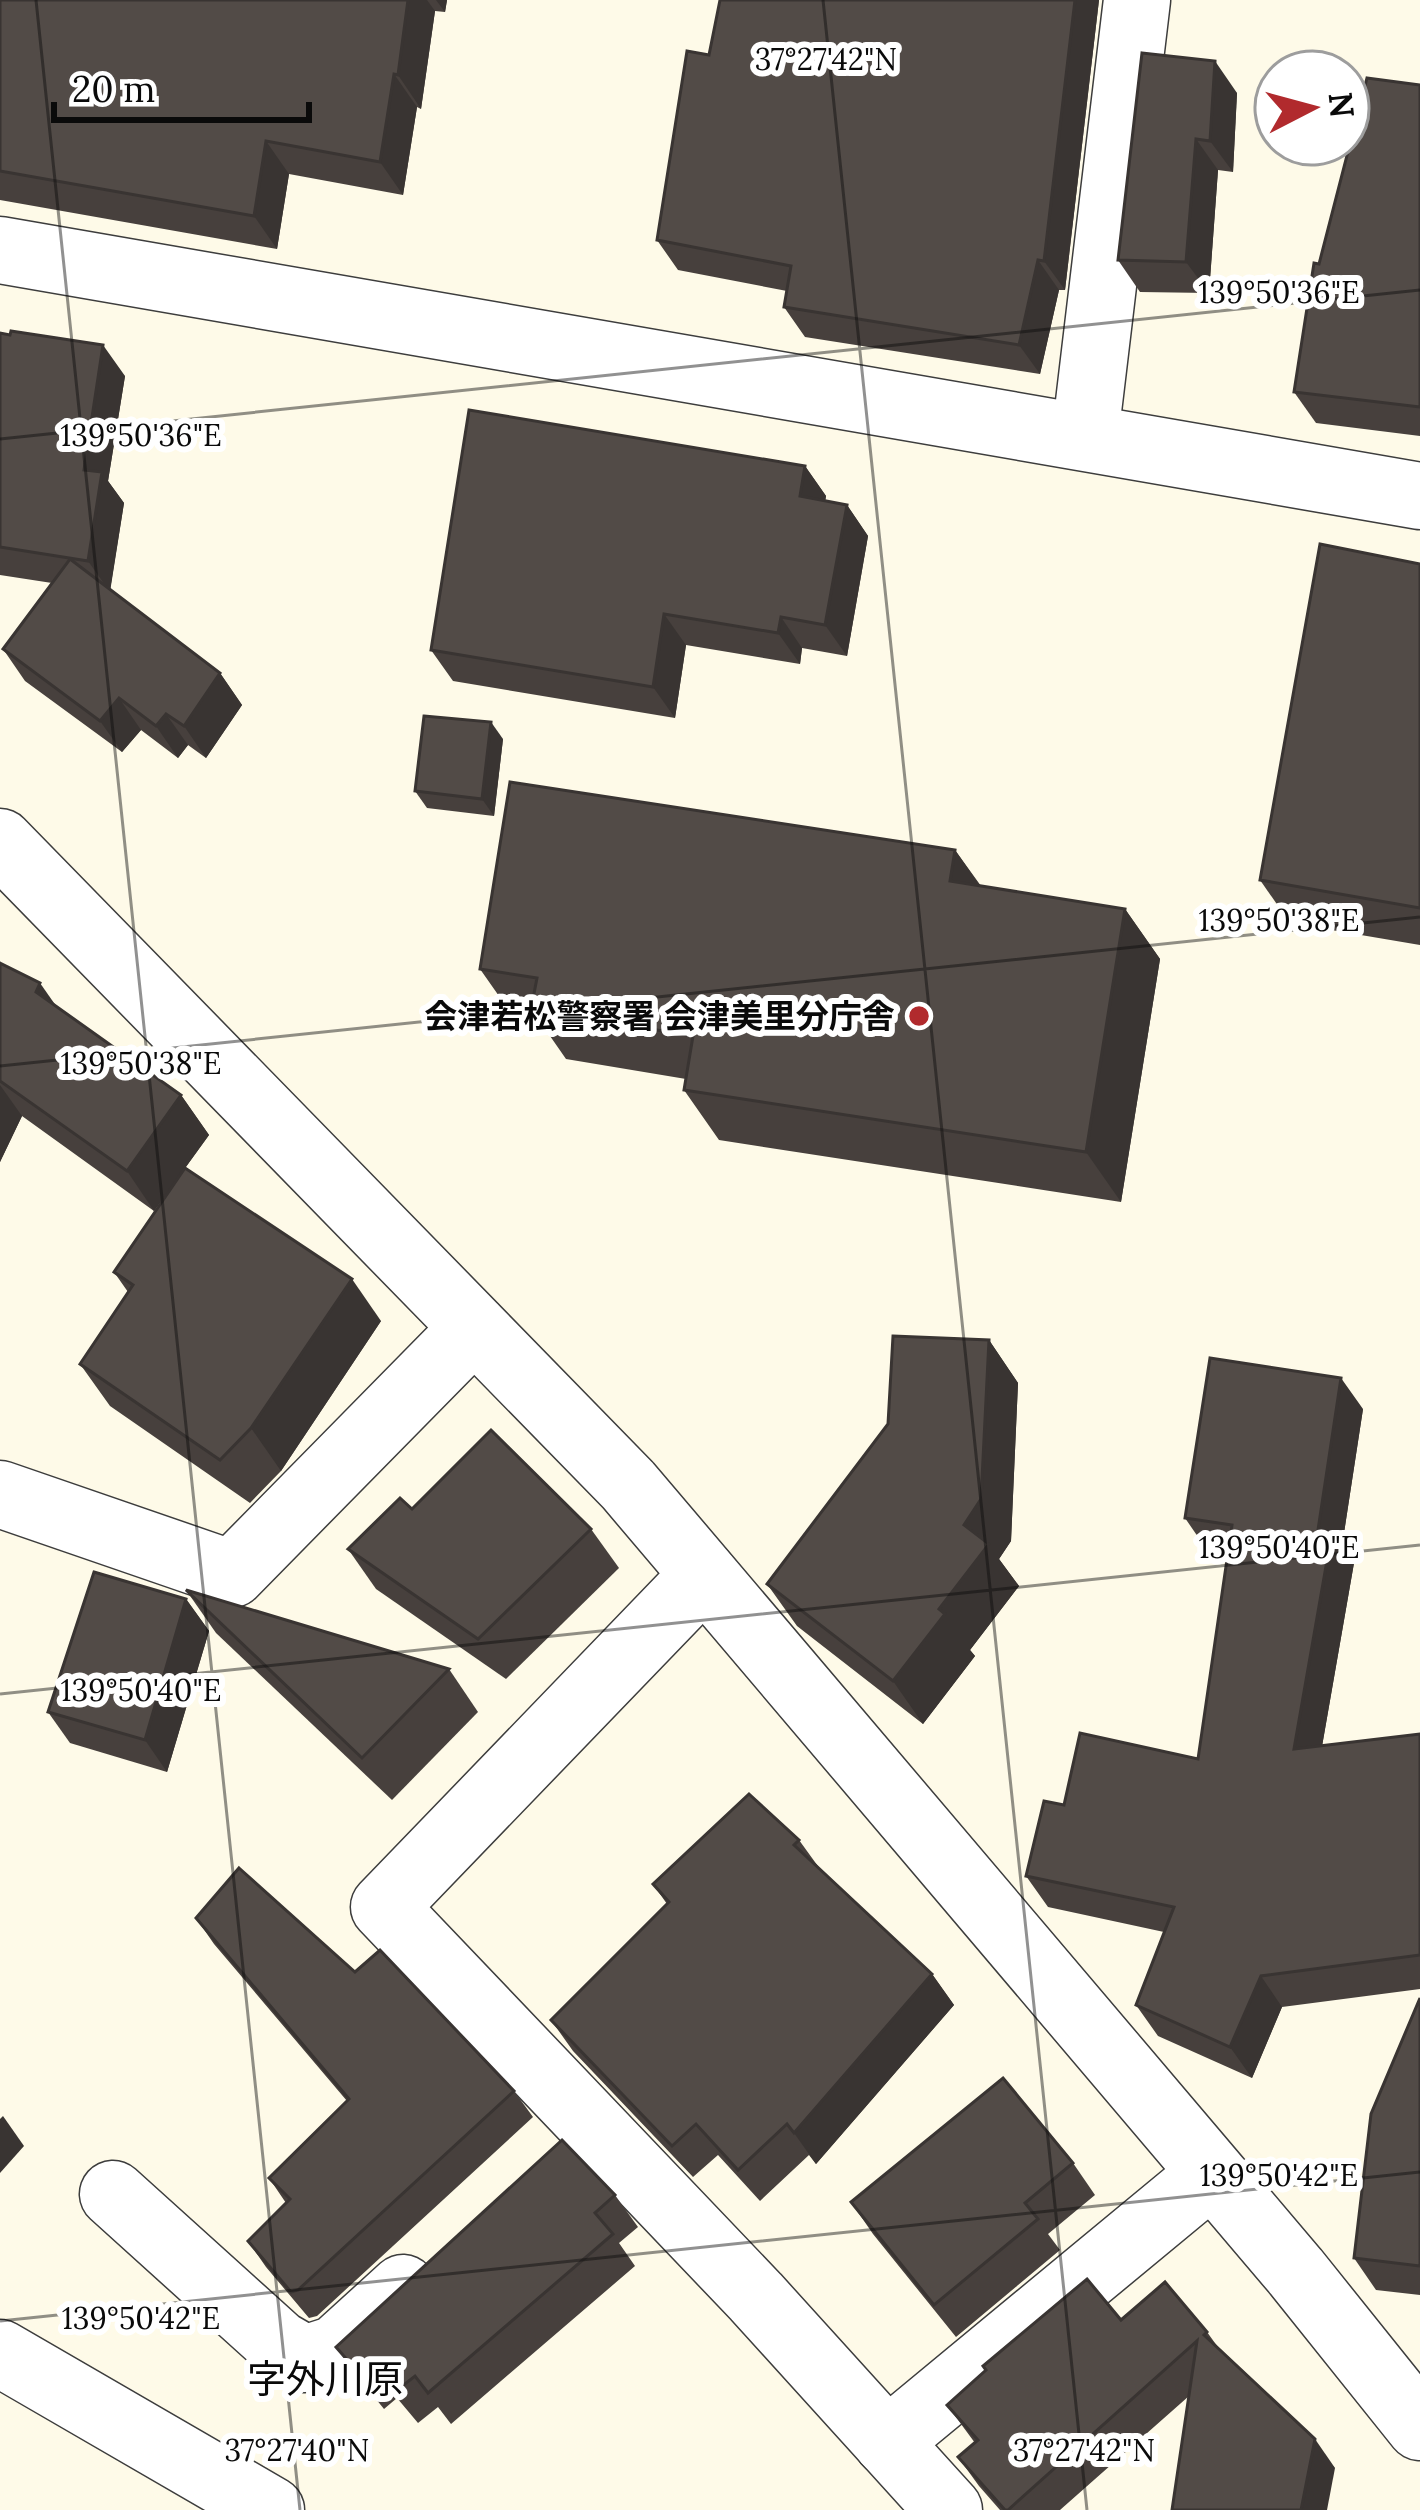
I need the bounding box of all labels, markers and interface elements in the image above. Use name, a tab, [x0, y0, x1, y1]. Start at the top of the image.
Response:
text: 37°27'42"N	[755, 40, 897, 78]
scale bar	[54, 48, 309, 122]
north arrow	[1252, 48, 1372, 168]
text: 20 m	[72, 66, 155, 112]
text: N	[1320, 90, 1364, 120]
text: 139°50'36"E	[1198, 273, 1360, 311]
text: 139°50'36"E	[60, 416, 222, 454]
text: 139°50'38"E	[1199, 901, 1359, 939]
place label: 会津若松警察署 会津美里分庁舎	[424, 995, 895, 1037]
marker: 会津若松警察署 会津美里分庁舎	[906, 1003, 932, 1029]
text: 139°50'38"E	[61, 1044, 221, 1082]
text: 139°50'40"E	[1199, 1528, 1359, 1566]
text: 139°50'40"E	[61, 1671, 221, 1709]
text: 139°50'42"E	[1200, 2156, 1358, 2194]
text: 139°50'42"E	[62, 2299, 220, 2337]
district label: 字外川原	[247, 2354, 403, 2404]
text: 37°27'40"N	[225, 2431, 369, 2469]
text: 37°27'42"N	[1013, 2431, 1155, 2469]

